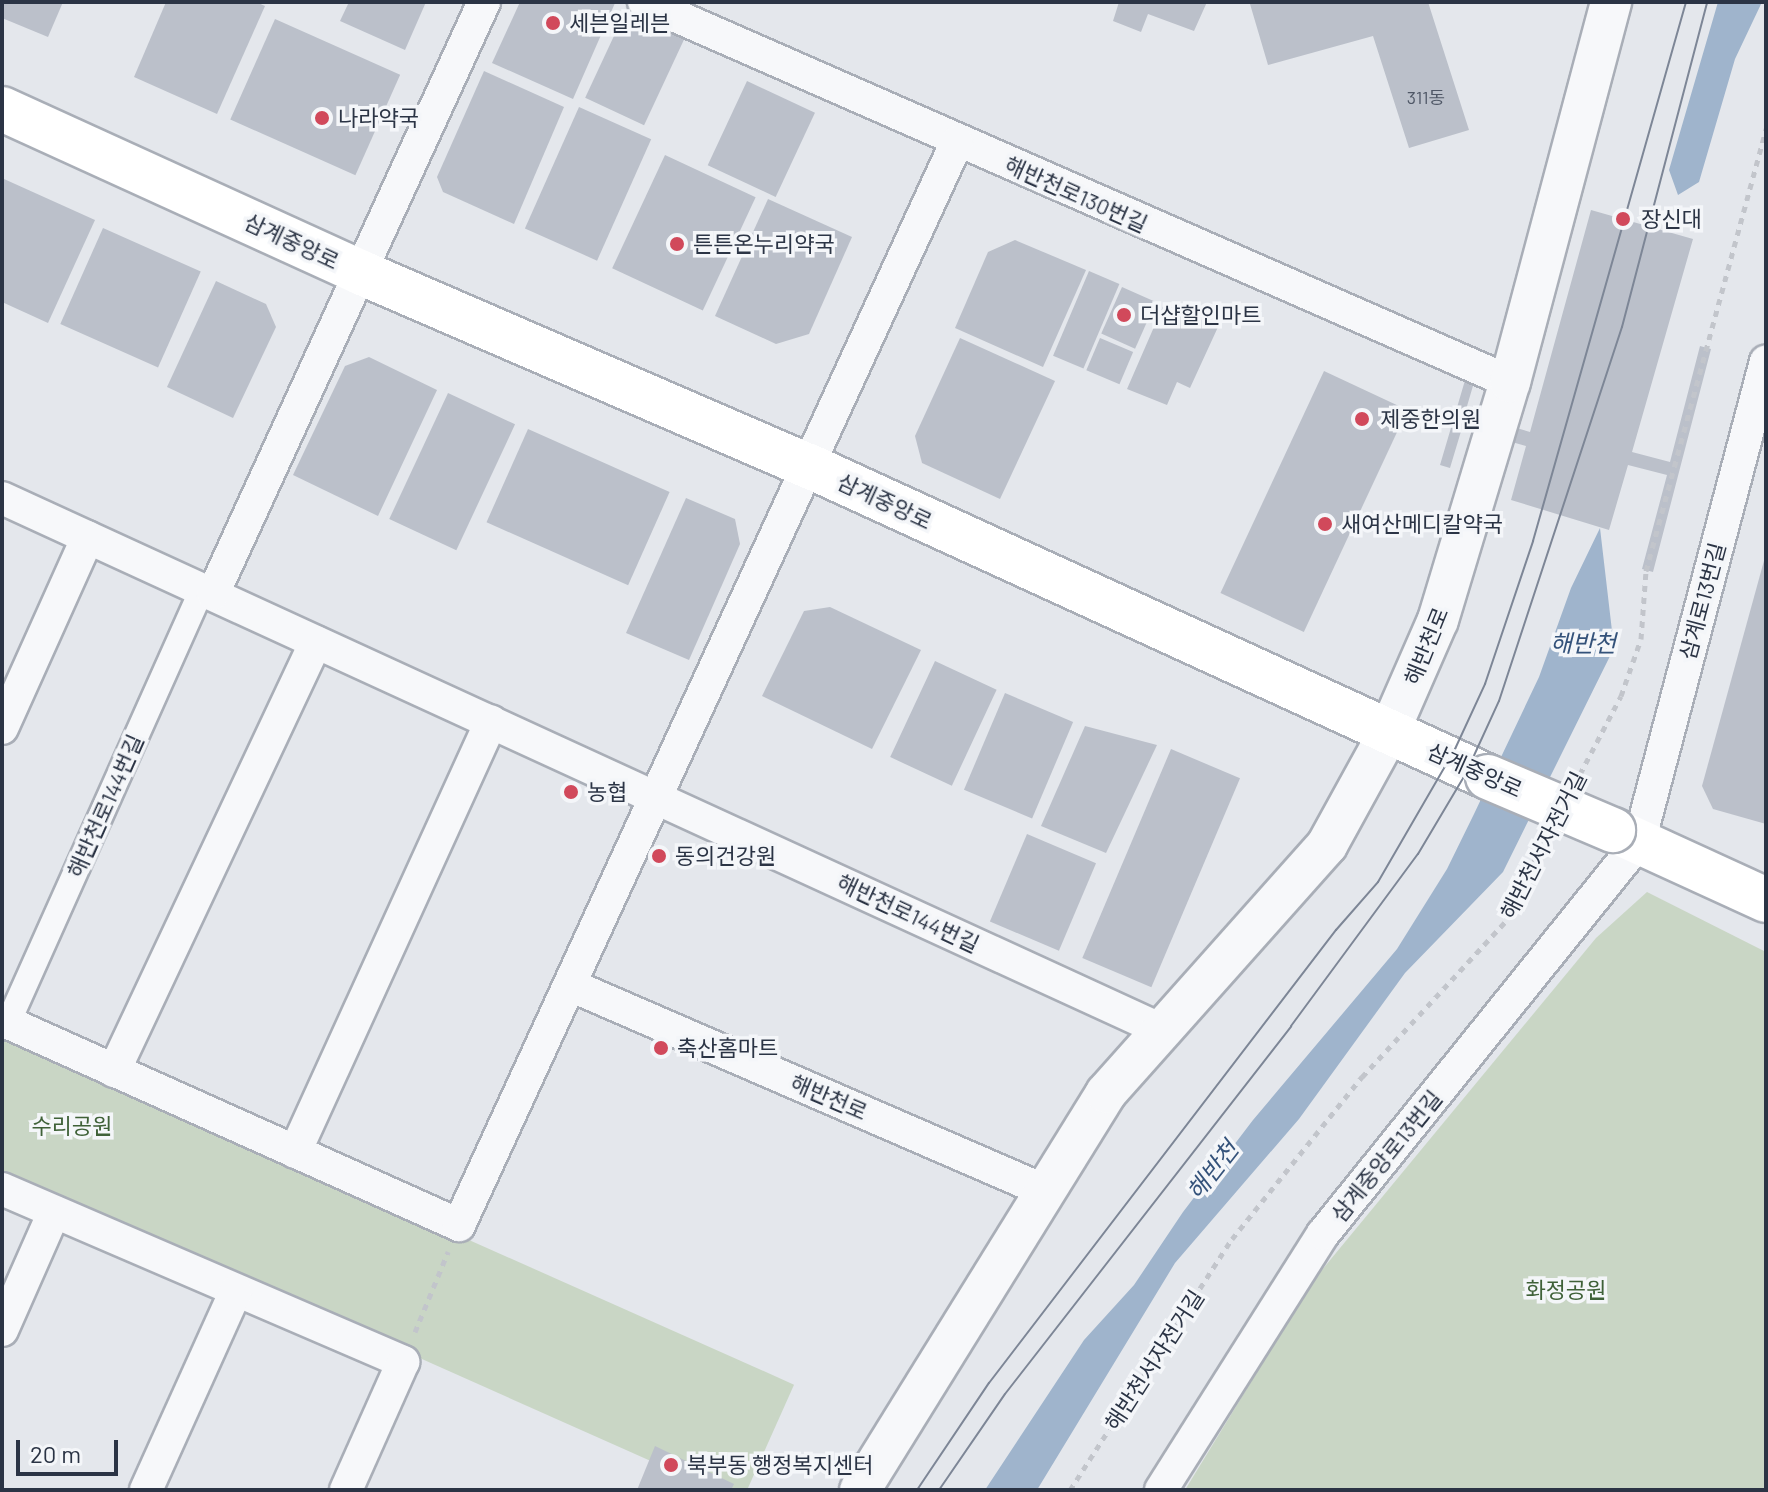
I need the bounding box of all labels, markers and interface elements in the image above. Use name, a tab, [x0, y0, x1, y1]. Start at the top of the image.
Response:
place label: 세븐일레븐	[569, 10, 670, 36]
marker: 세븐일레븐	[544, 14, 562, 32]
house number: 311동	[1407, 86, 1445, 108]
place label: 나라약국	[338, 105, 419, 131]
marker: 나라약국	[313, 109, 331, 127]
street label: 해반천로130번길	[1001, 151, 1151, 237]
place label: 장신대	[1641, 206, 1702, 232]
street label: 삼계중앙로	[241, 208, 343, 274]
marker: 장신대	[1612, 208, 1634, 230]
place label: 튼튼온누리약국	[693, 231, 835, 257]
marker: 튼튼온누리약국	[668, 235, 686, 253]
place label: 더샵할인마트	[1140, 302, 1261, 328]
marker: 더샵할인마트	[1115, 306, 1133, 324]
place label: 제중한의원	[1380, 406, 1481, 432]
marker: 제중한의원	[1351, 408, 1373, 430]
street label: 삼계중앙로	[834, 468, 936, 534]
place label: 새여산메디칼약국	[1341, 511, 1503, 537]
marker: 새여산메디칼약국	[1316, 515, 1334, 533]
street label: 삼계로13번길	[1674, 540, 1730, 662]
street label: 해반천로	[1399, 604, 1453, 688]
water label: 해반천	[1550, 629, 1616, 657]
street label: 해반천로144번길	[62, 731, 148, 881]
street label: 삼계중앙로	[1423, 737, 1527, 803]
street label: 해반천서자전거길	[1494, 767, 1592, 923]
place label: 농협	[587, 779, 627, 805]
marker: 농협	[562, 783, 580, 801]
place label: 동의건강원	[675, 843, 776, 869]
marker: 동의건강원	[650, 847, 668, 865]
street label: 해반천로144번길	[833, 869, 983, 957]
place label: 축산홈마트	[677, 1035, 778, 1061]
marker: 축산홈마트	[652, 1039, 670, 1057]
street label: 해반천로	[787, 1069, 871, 1125]
street label: 삼계중앙로13번길	[1325, 1085, 1447, 1227]
park label: 수리공원	[32, 1113, 112, 1139]
water label: 해반천	[1180, 1135, 1244, 1205]
park label: 화정공원	[1526, 1277, 1606, 1303]
street label: 해반천서자전거길	[1099, 1285, 1209, 1435]
scale bar	[20, 1424, 122, 1474]
text: 20 m	[30, 1439, 81, 1468]
place label: 북부동 행정복지센터	[687, 1452, 874, 1478]
marker: 북부동 행정복지센터	[662, 1456, 680, 1474]

